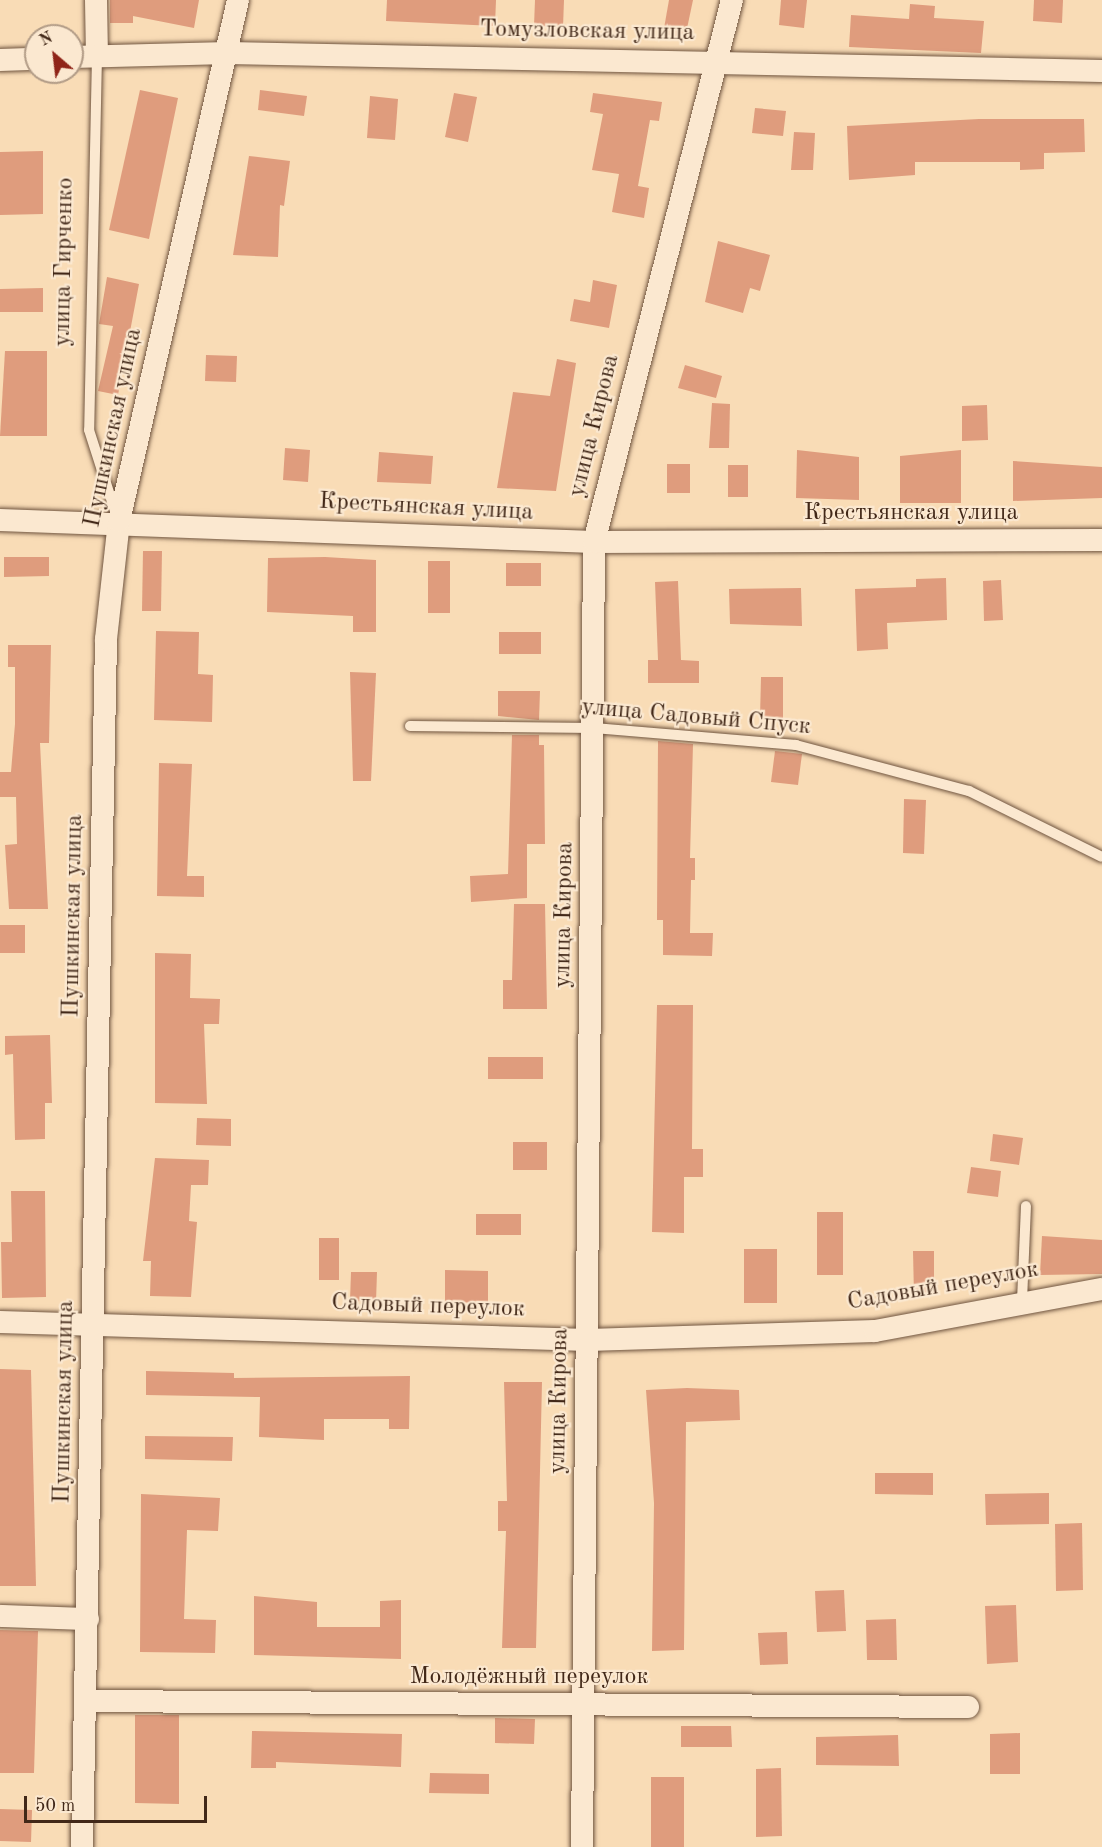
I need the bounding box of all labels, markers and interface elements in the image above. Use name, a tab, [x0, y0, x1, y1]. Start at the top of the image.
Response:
street label: Томузловская улица	[479, 16, 695, 48]
north arrow	[24, 24, 84, 84]
text: N	[37, 30, 56, 50]
street label: улица Гирченко	[49, 177, 81, 347]
street label: Пушкинская улица	[79, 326, 149, 530]
street label: улица Кирова	[563, 352, 627, 500]
street label: Крестьянская улица	[318, 488, 534, 528]
street label: Крестьянская улица	[804, 500, 1018, 528]
street label: улица Садовый Спуск	[580, 694, 812, 742]
street label: Пушкинская улица	[58, 814, 90, 1018]
street label: улица Кирова	[549, 842, 581, 988]
street label: Садовый переулок	[845, 1256, 1041, 1318]
street label: Садовый переулок	[331, 1289, 525, 1325]
street label: Пушкинская улица	[49, 1300, 81, 1504]
street label: улица Кирова	[544, 1328, 576, 1474]
street label: Молодёжный переулок	[409, 1664, 649, 1692]
scale bar	[27, 1784, 210, 1822]
text: 50 m	[35, 1797, 75, 1815]

